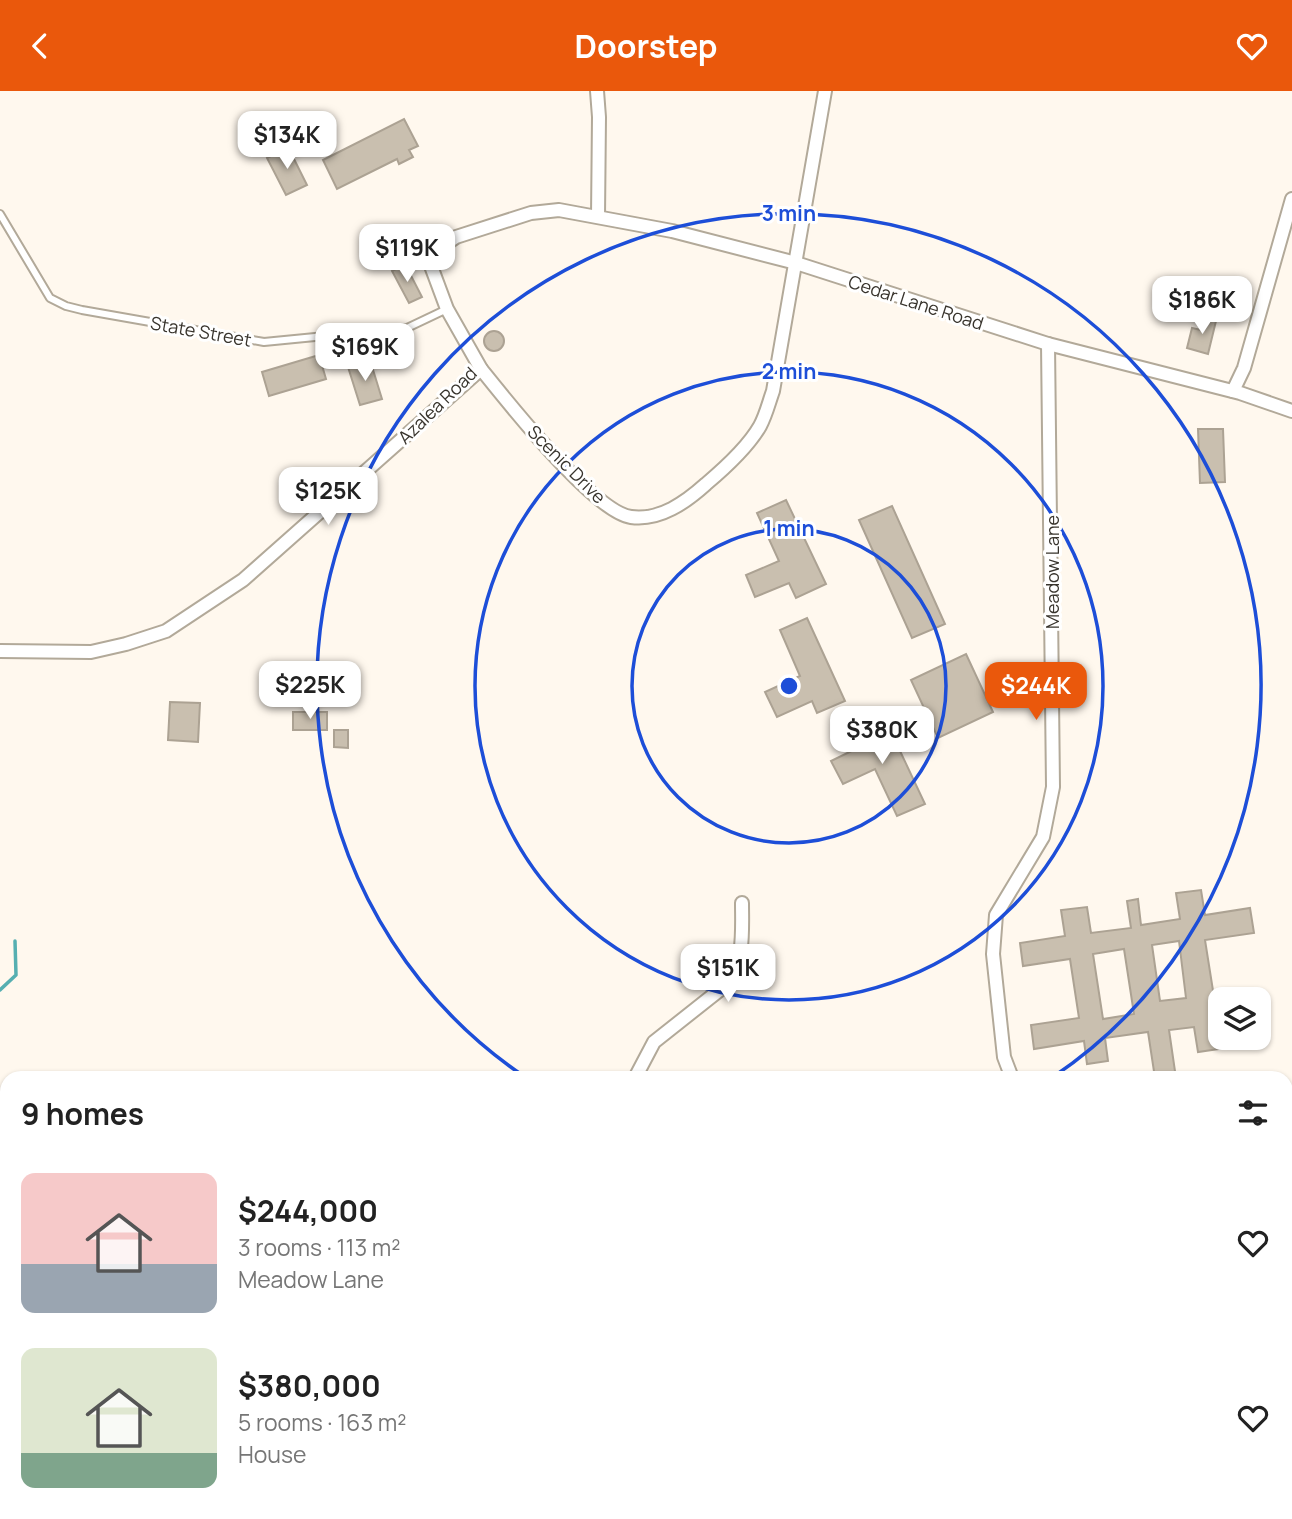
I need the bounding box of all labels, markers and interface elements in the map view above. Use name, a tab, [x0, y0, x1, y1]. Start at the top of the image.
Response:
text: Doorstep	[575, 24, 717, 68]
icon: back	[21, 27, 59, 65]
icon: heart	[1233, 27, 1271, 65]
pin: $134K	[238, 111, 336, 171]
text: $134K	[254, 118, 320, 150]
text: 3 min	[762, 199, 816, 227]
pin: $119K	[358, 225, 456, 284]
text: $119K	[375, 231, 439, 263]
street label: Cedar Lane Road	[845, 269, 987, 335]
pin: $186K	[1153, 277, 1251, 336]
text: $186K	[1168, 283, 1236, 315]
street label: State Street	[149, 310, 253, 352]
pin: $169K	[316, 323, 414, 383]
text: $169K	[331, 330, 399, 362]
text: 2 min	[762, 357, 816, 385]
street label: Azalea Road	[392, 361, 482, 449]
street label: Scenic Drive	[523, 420, 611, 508]
pin: $125K	[279, 467, 377, 527]
text: $125K	[295, 474, 361, 506]
text: 1 min	[763, 514, 815, 542]
street label: Meadow Lane	[1040, 515, 1064, 629]
pin: $225K	[261, 661, 359, 721]
pin: $244K	[987, 663, 1085, 722]
text: $225K	[275, 668, 345, 700]
text: $244K	[1001, 669, 1071, 701]
centre of rings	[777, 674, 801, 698]
pin: $380K	[833, 707, 931, 766]
text: $380K	[846, 713, 918, 745]
pin: $151K	[679, 944, 777, 1004]
text: $151K	[697, 951, 759, 983]
map controls	[1208, 987, 1271, 1050]
button: layers	[1208, 987, 1271, 1050]
text: 9 homes	[21, 1093, 144, 1134]
icon: filters	[1234, 1094, 1272, 1132]
text: $244,000	[238, 1190, 378, 1231]
icon: home	[77, 1201, 161, 1285]
icon: heart	[1234, 1224, 1272, 1262]
text: 3 rooms · 113 m²	[238, 1231, 401, 1263]
text: Meadow Lane	[238, 1263, 384, 1295]
text: $380,000	[238, 1365, 381, 1406]
icon: home	[77, 1376, 161, 1460]
icon: heart	[1234, 1399, 1272, 1437]
text: 5 rooms · 163 m²	[238, 1406, 406, 1438]
text: House	[238, 1438, 307, 1470]

